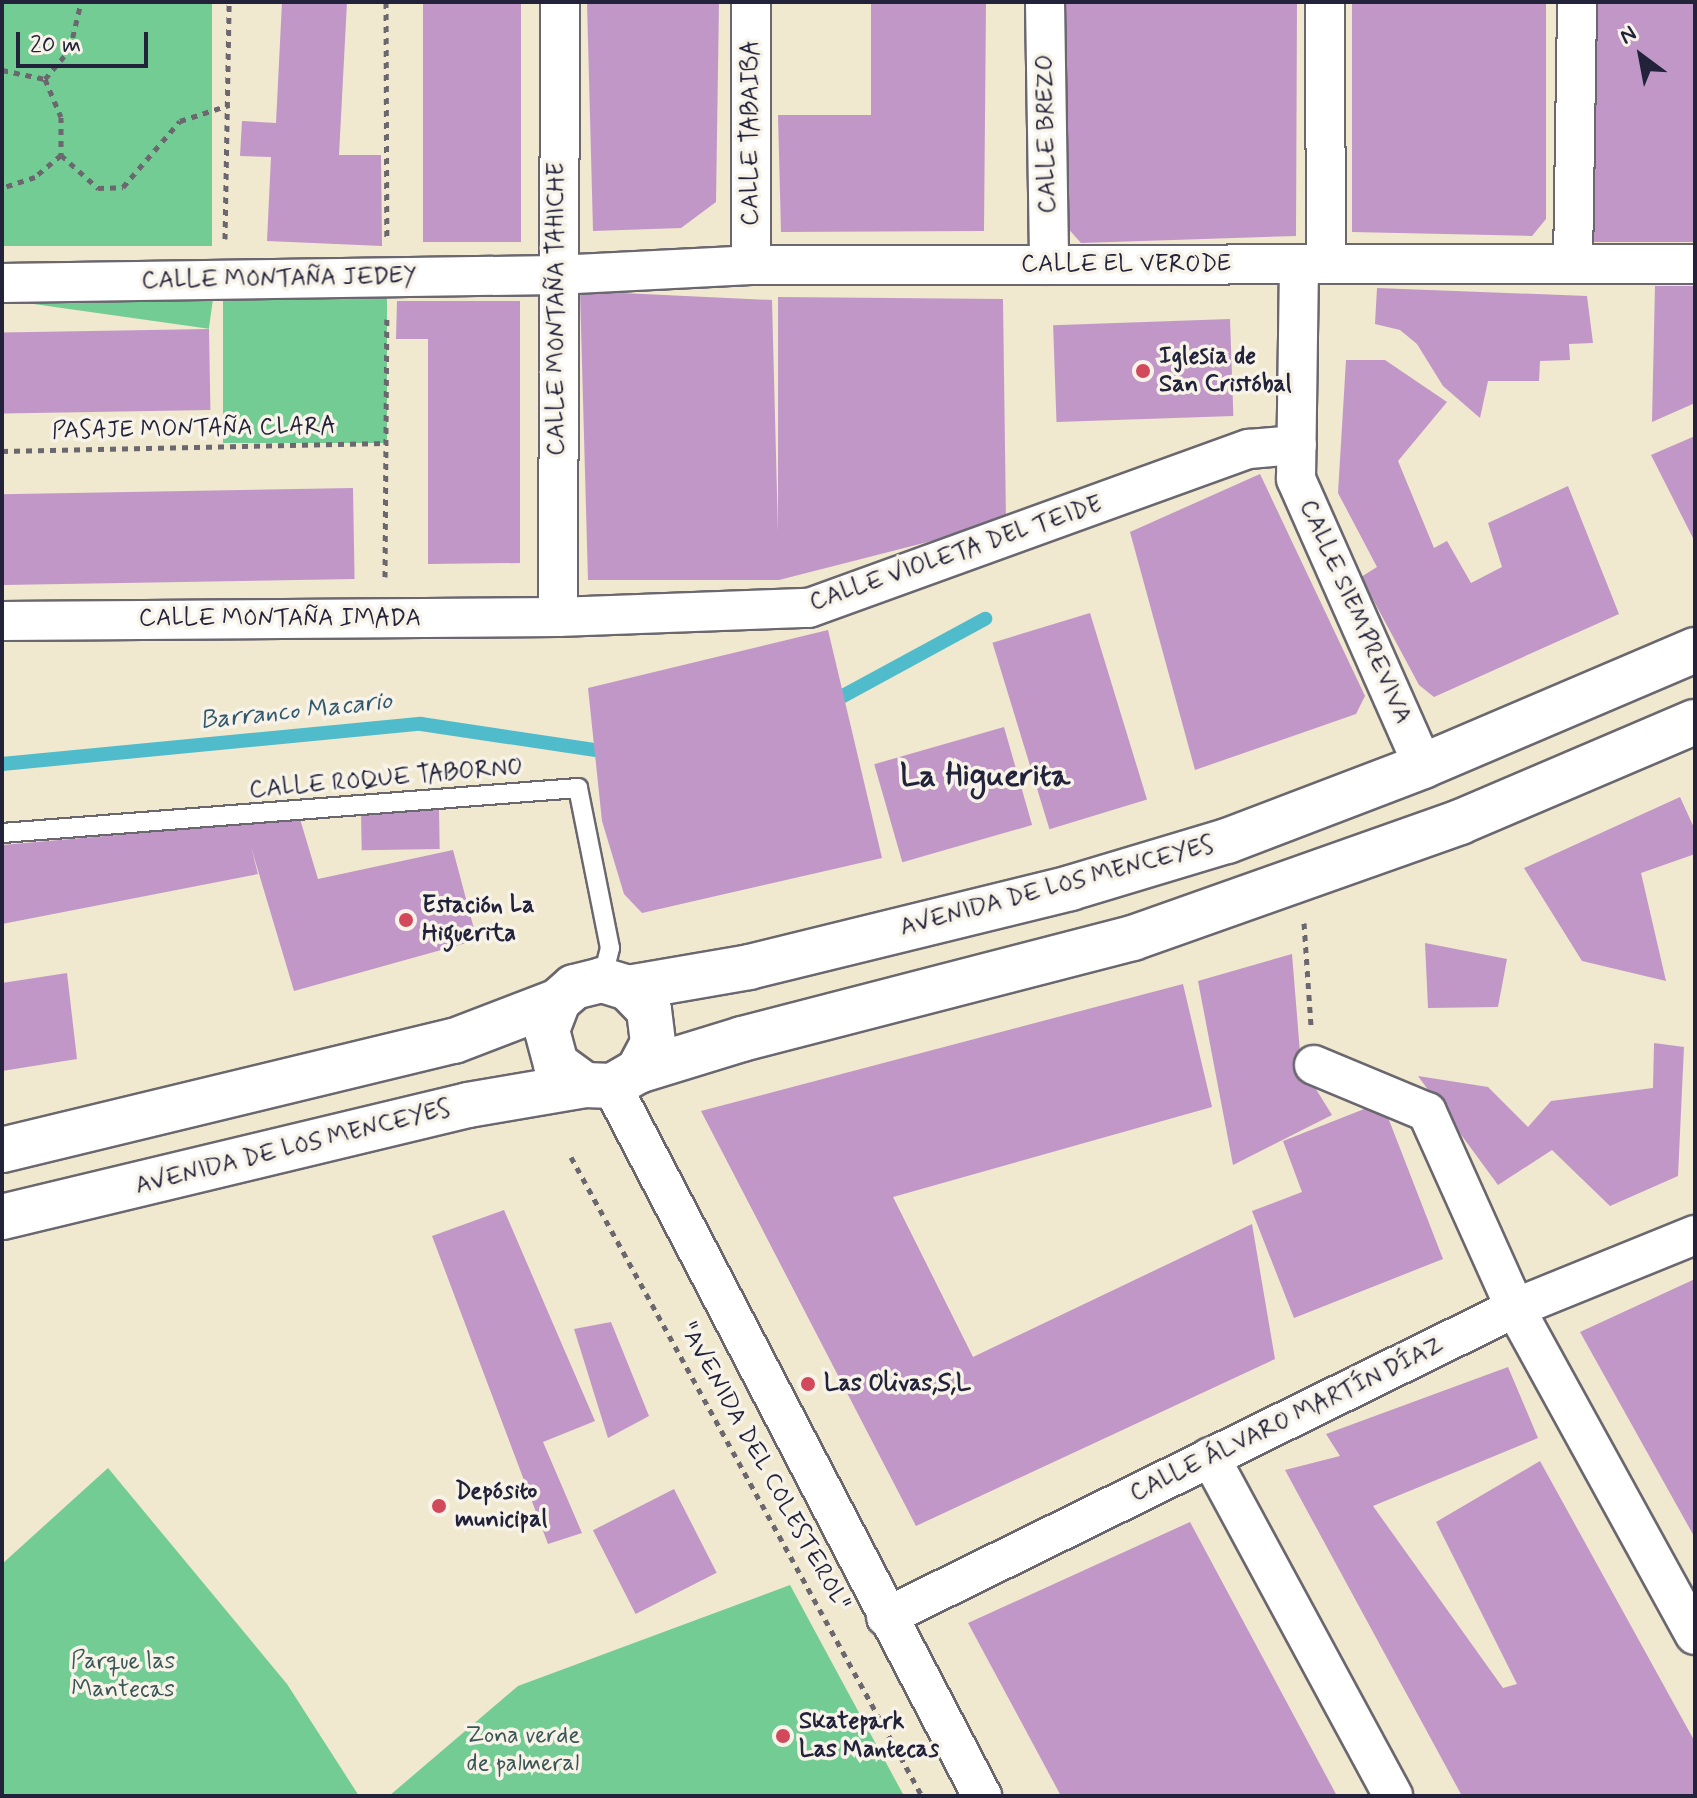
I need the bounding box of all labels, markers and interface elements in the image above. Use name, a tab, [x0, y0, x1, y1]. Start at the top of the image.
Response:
scale bar	[20, 16, 152, 66]
north arrow	[1601, 16, 1681, 96]
text: N	[1615, 20, 1642, 51]
text: 20 m	[30, 30, 81, 61]
street label: CALLE TABAIBA	[737, 44, 765, 222]
street label: CALLE BREZO	[1031, 54, 1063, 214]
street label: CALLE MONTAÑA TAHICHE	[543, 158, 571, 460]
street label: CALLE EL VERODE	[1022, 251, 1230, 279]
street label: CALLE MONTAÑA JEDEY	[141, 262, 417, 296]
place label: Iglesia de San Cristóbal	[1159, 343, 1294, 399]
marker: Iglesia de San Cristóbal	[1134, 362, 1152, 380]
street label: PASAJE MONTAÑA CLARA	[51, 412, 337, 446]
street label: CALLE VIOLETA DEL TEIDE	[806, 490, 1106, 618]
street label: CALLE SIEMPREVIVA	[1291, 491, 1419, 733]
street label: CALLE MONTAÑA IMADA	[139, 605, 421, 633]
water label: Barranco Macario	[197, 686, 395, 738]
street label: CALLE ROQUE TABORNO	[250, 753, 522, 805]
district label: La Higuerita	[900, 757, 1070, 795]
street label: AVENIDA DE LOS MENCEYES	[897, 831, 1217, 943]
place label: Estación La Higuerita	[422, 892, 536, 948]
marker: Estación La Higuerita	[397, 911, 415, 929]
street label: AVENIDA DE LOS MENCEYES	[133, 1095, 453, 1201]
street label: "AVENIDA DEL COLESTEROL"	[673, 1318, 855, 1616]
street label: CALLE ÁLVARO MARTÍN DÍAZ	[1125, 1331, 1449, 1509]
place label: Las Olivas,S,L	[824, 1370, 971, 1398]
marker: Las Olivas,S,L	[799, 1375, 817, 1393]
place label: Depósito municipal	[455, 1478, 547, 1534]
marker: Depósito municipal	[430, 1497, 448, 1515]
park label: Parque las Mantecas	[71, 1648, 175, 1704]
place label: Skatepark Las Mantecas	[799, 1708, 947, 1764]
park label: Zona verde de palmeral	[461, 1722, 585, 1778]
marker: Skatepark Las Mantecas	[774, 1727, 792, 1745]

